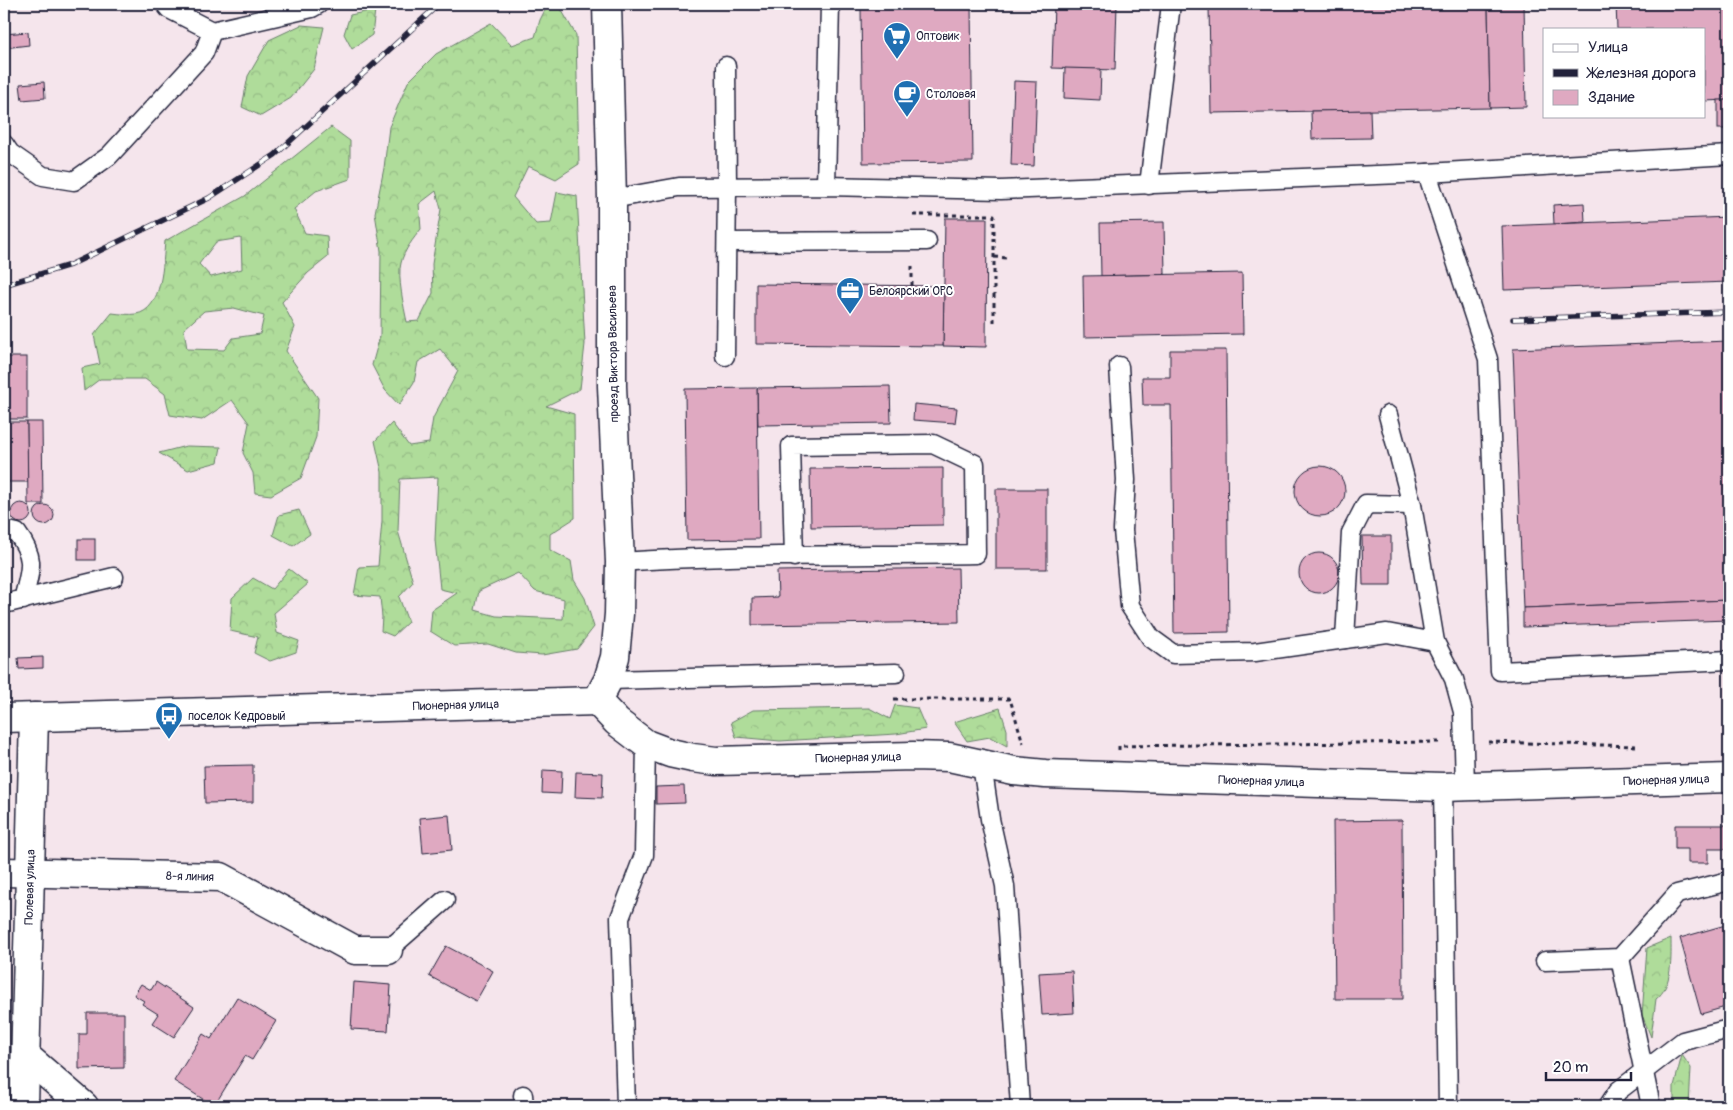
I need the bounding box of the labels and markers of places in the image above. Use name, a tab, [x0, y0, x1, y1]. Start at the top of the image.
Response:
supermarket icon: Оптовик	[882, 21, 912, 60]
place label: Оптовик	[916, 29, 960, 44]
cafe icon: Столовая	[892, 79, 922, 118]
place label: Столовая	[926, 87, 976, 102]
office icon: Белоярский ОРС	[835, 276, 865, 315]
place label: Белоярский ОРС	[869, 284, 953, 299]
bus stop icon: поселок Кедровый	[154, 701, 184, 740]
place label: поселок Кедровый	[188, 709, 286, 724]

